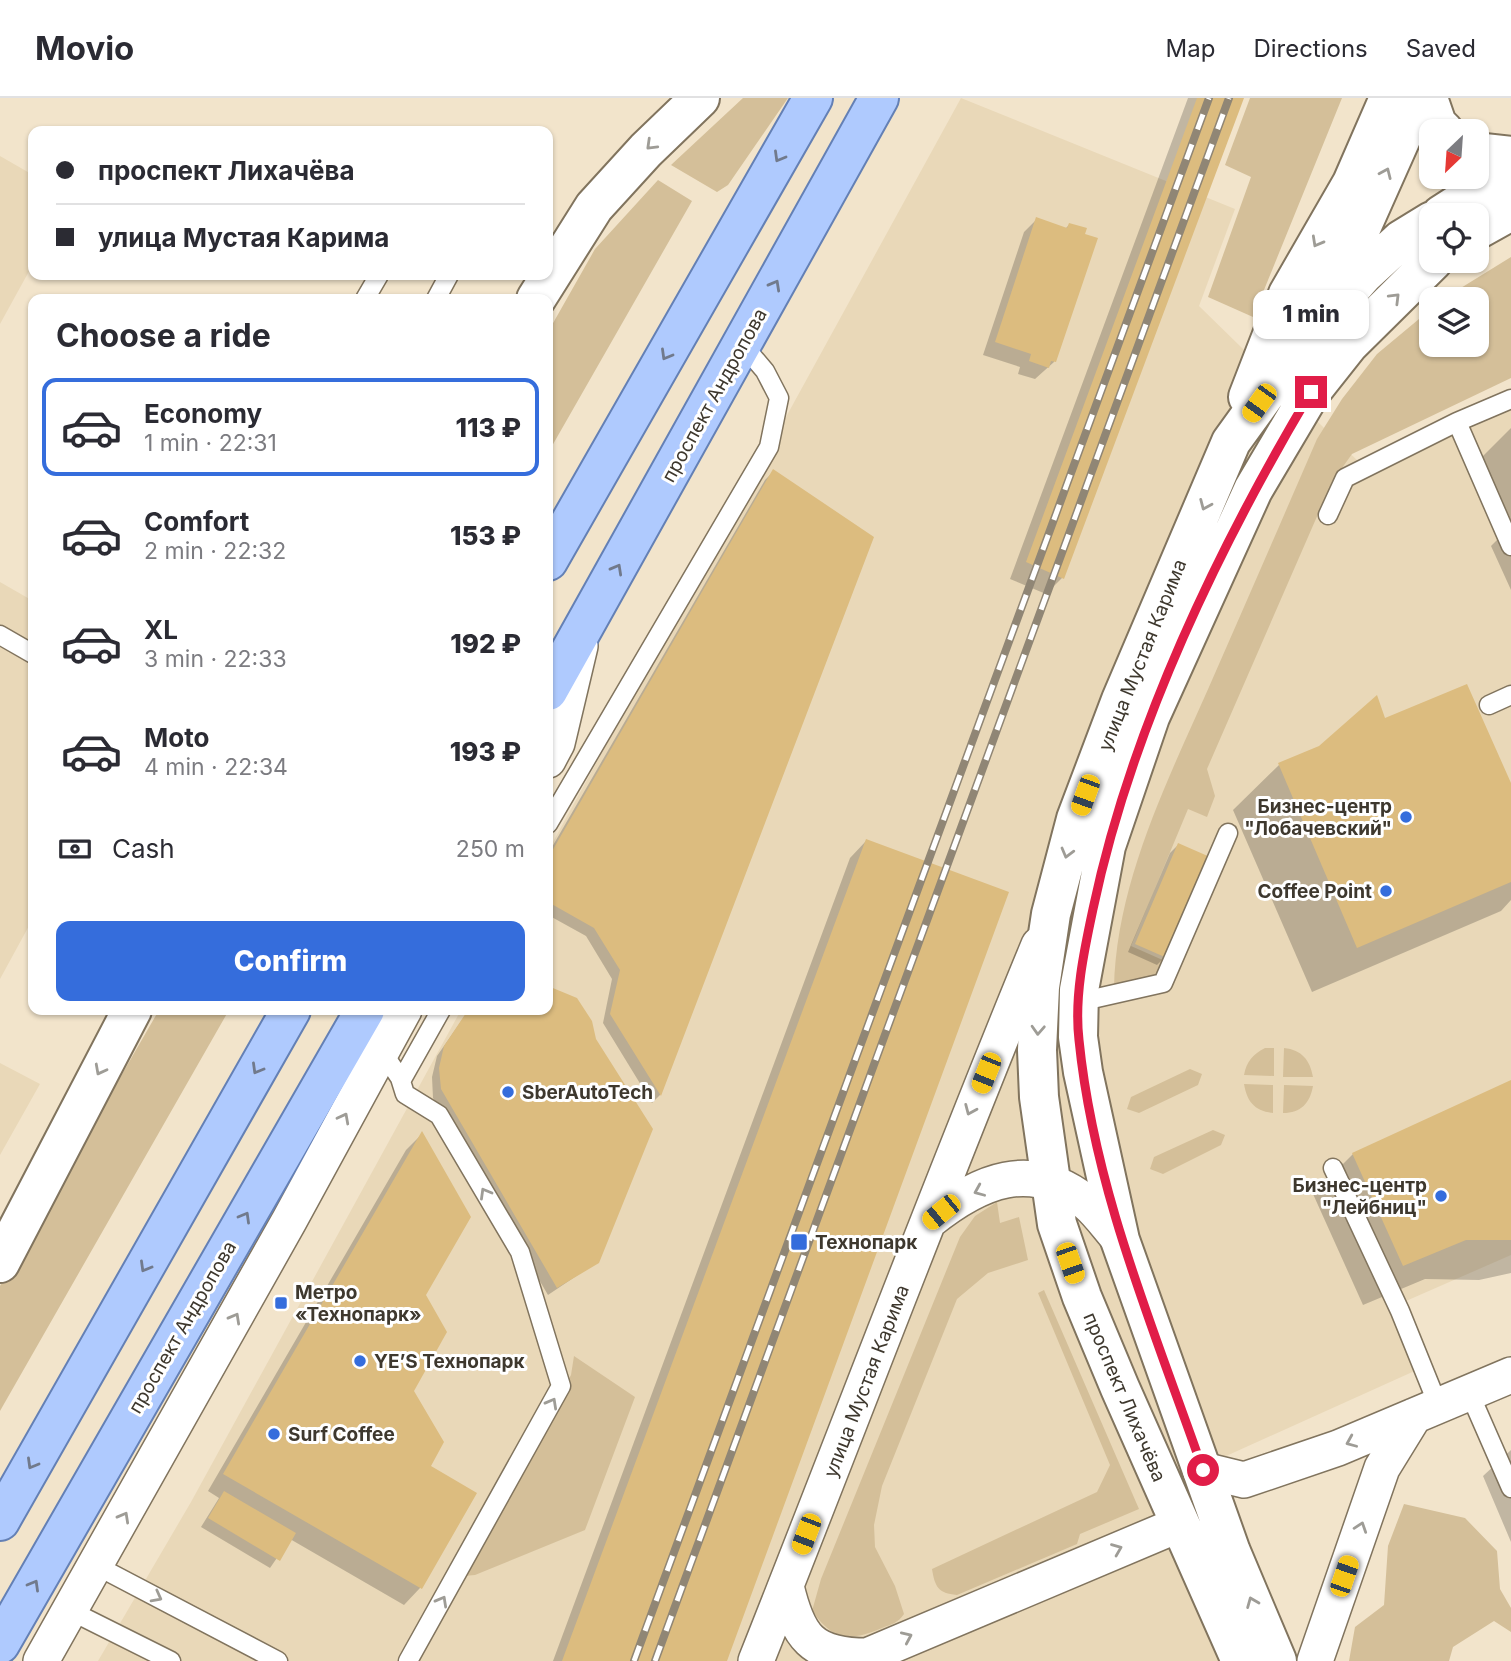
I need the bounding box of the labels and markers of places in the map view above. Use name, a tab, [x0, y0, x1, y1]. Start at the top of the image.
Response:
place label: Бизнес-центр "Лобачевский"	[1244, 795, 1392, 840]
marker: Бизнес-центр "Лобачевский"	[1398, 809, 1414, 825]
place label: Coffee Point	[1257, 880, 1372, 903]
marker: Coffee Point	[1378, 883, 1394, 899]
place label: SberAutoTech	[522, 1081, 653, 1104]
marker: SberAutoTech	[500, 1084, 516, 1100]
place label: Бизнес-центр "Лейбниц"	[1292, 1174, 1427, 1219]
marker: Бизнес-центр "Лейбниц"	[1433, 1188, 1449, 1204]
place label: Технопарк	[815, 1231, 917, 1254]
marker: Технопарк	[789, 1232, 809, 1252]
place label: Метро «Технопарк»	[295, 1281, 422, 1326]
marker: Метро «Технопарк»	[273, 1295, 289, 1311]
place label: YE’S Технопарк	[374, 1350, 525, 1373]
marker: YE’S Технопарк	[352, 1353, 368, 1369]
place label: Surf Coffee	[288, 1423, 395, 1446]
marker: Surf Coffee	[266, 1426, 282, 1442]

